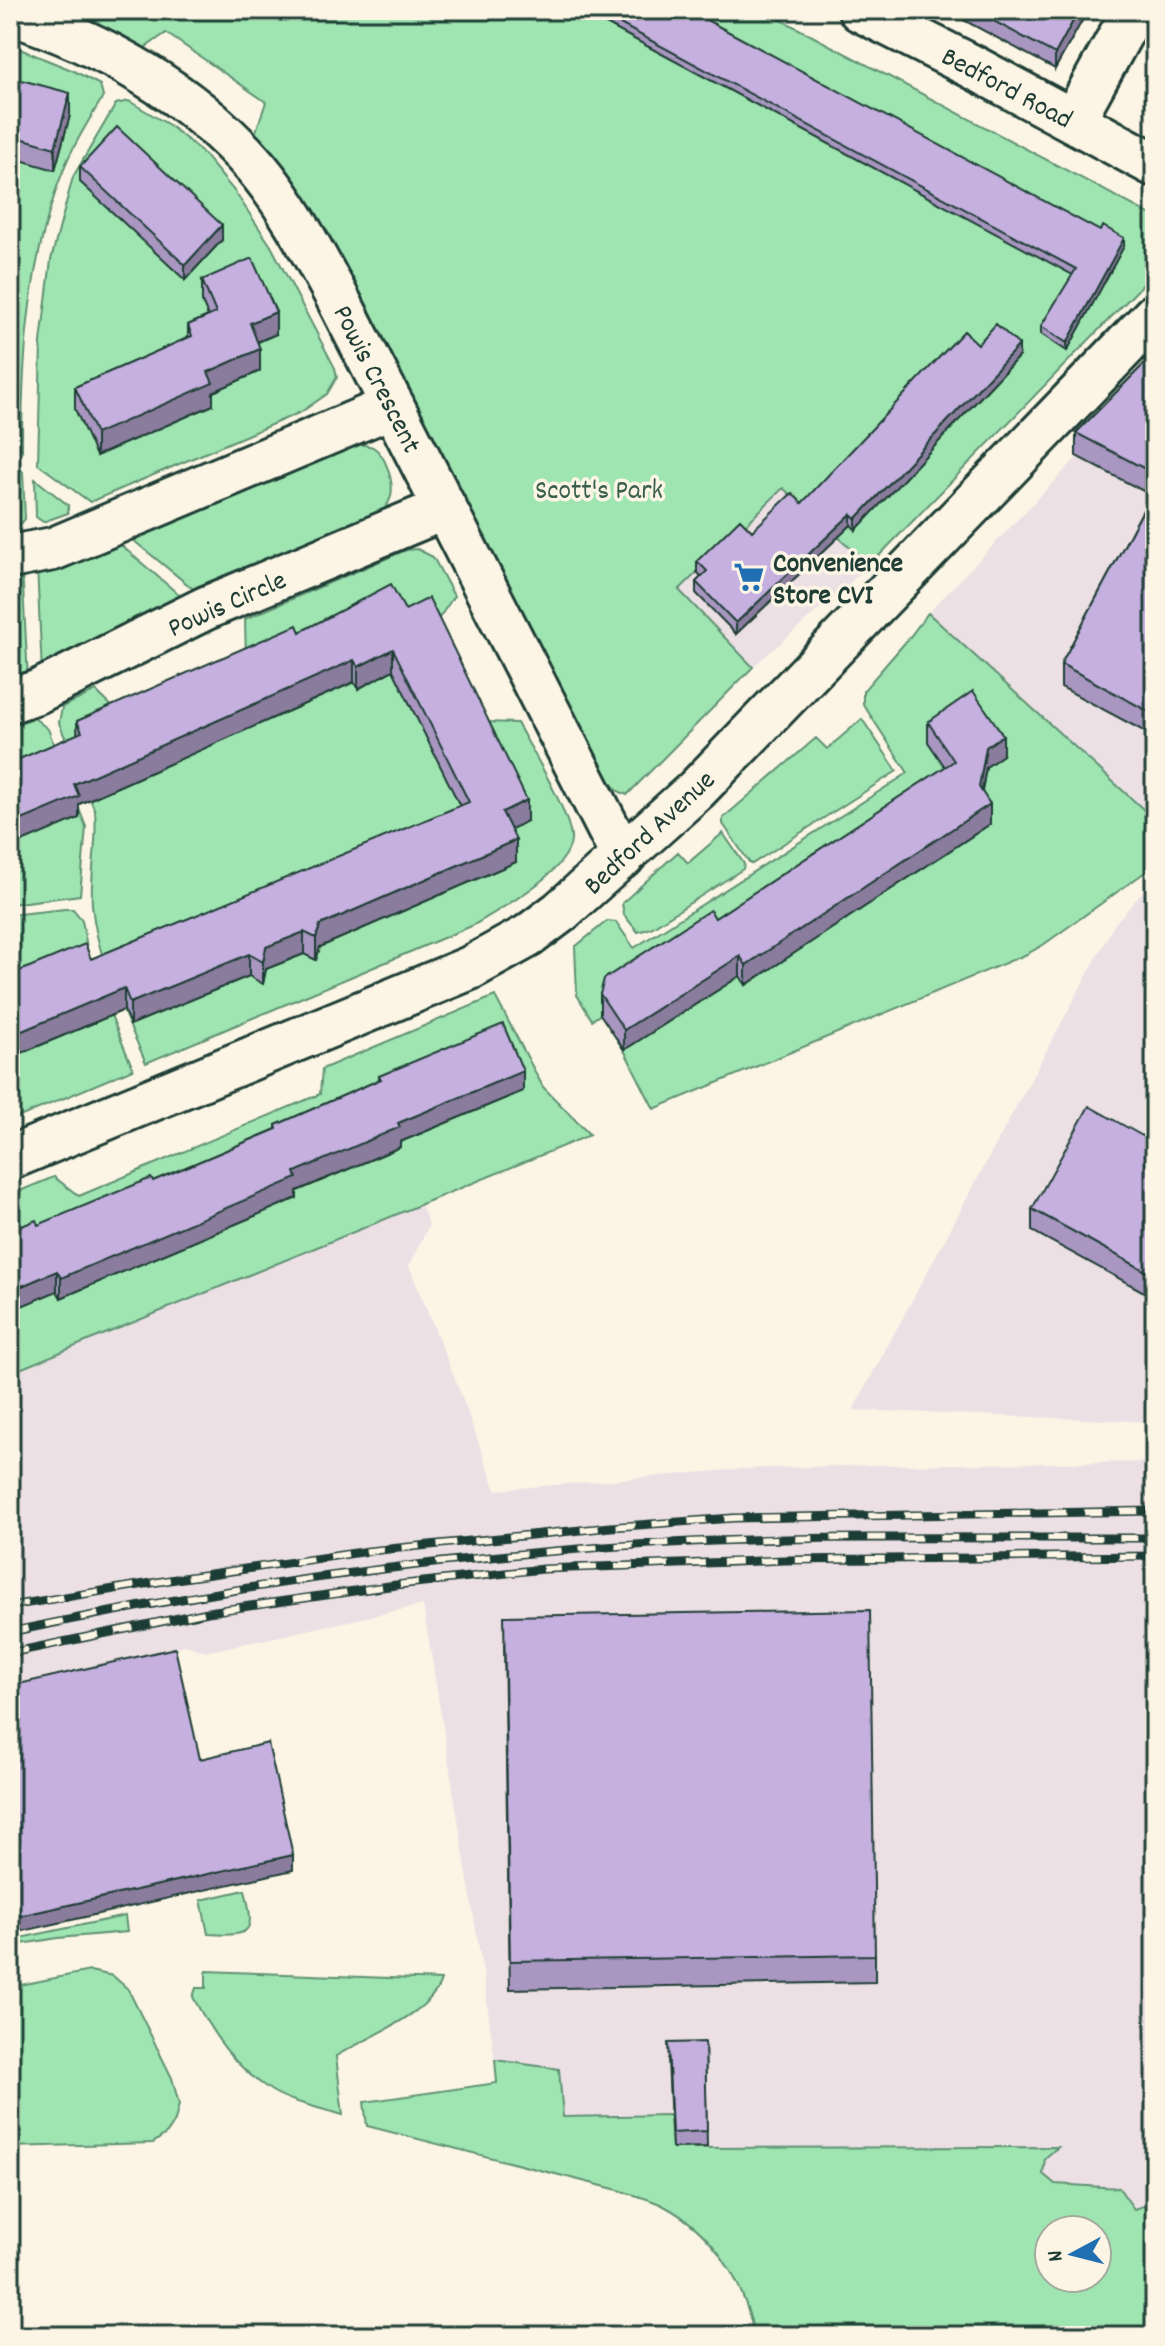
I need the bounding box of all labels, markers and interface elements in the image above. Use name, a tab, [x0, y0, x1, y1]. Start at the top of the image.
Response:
street label: Bedford Road	[933, 39, 1078, 142]
street label: Powis Crescent	[320, 299, 429, 461]
park label: Scott's Park	[535, 473, 663, 513]
place label: Convenience Store CVI	[773, 546, 903, 618]
supermarket icon: Convenience Store CVI	[732, 560, 766, 594]
street label: Powis Circle	[162, 563, 294, 650]
street label: Bedford Avenue	[576, 763, 726, 906]
north arrow	[1033, 2214, 1113, 2294]
text: N	[1041, 2249, 1073, 2263]

